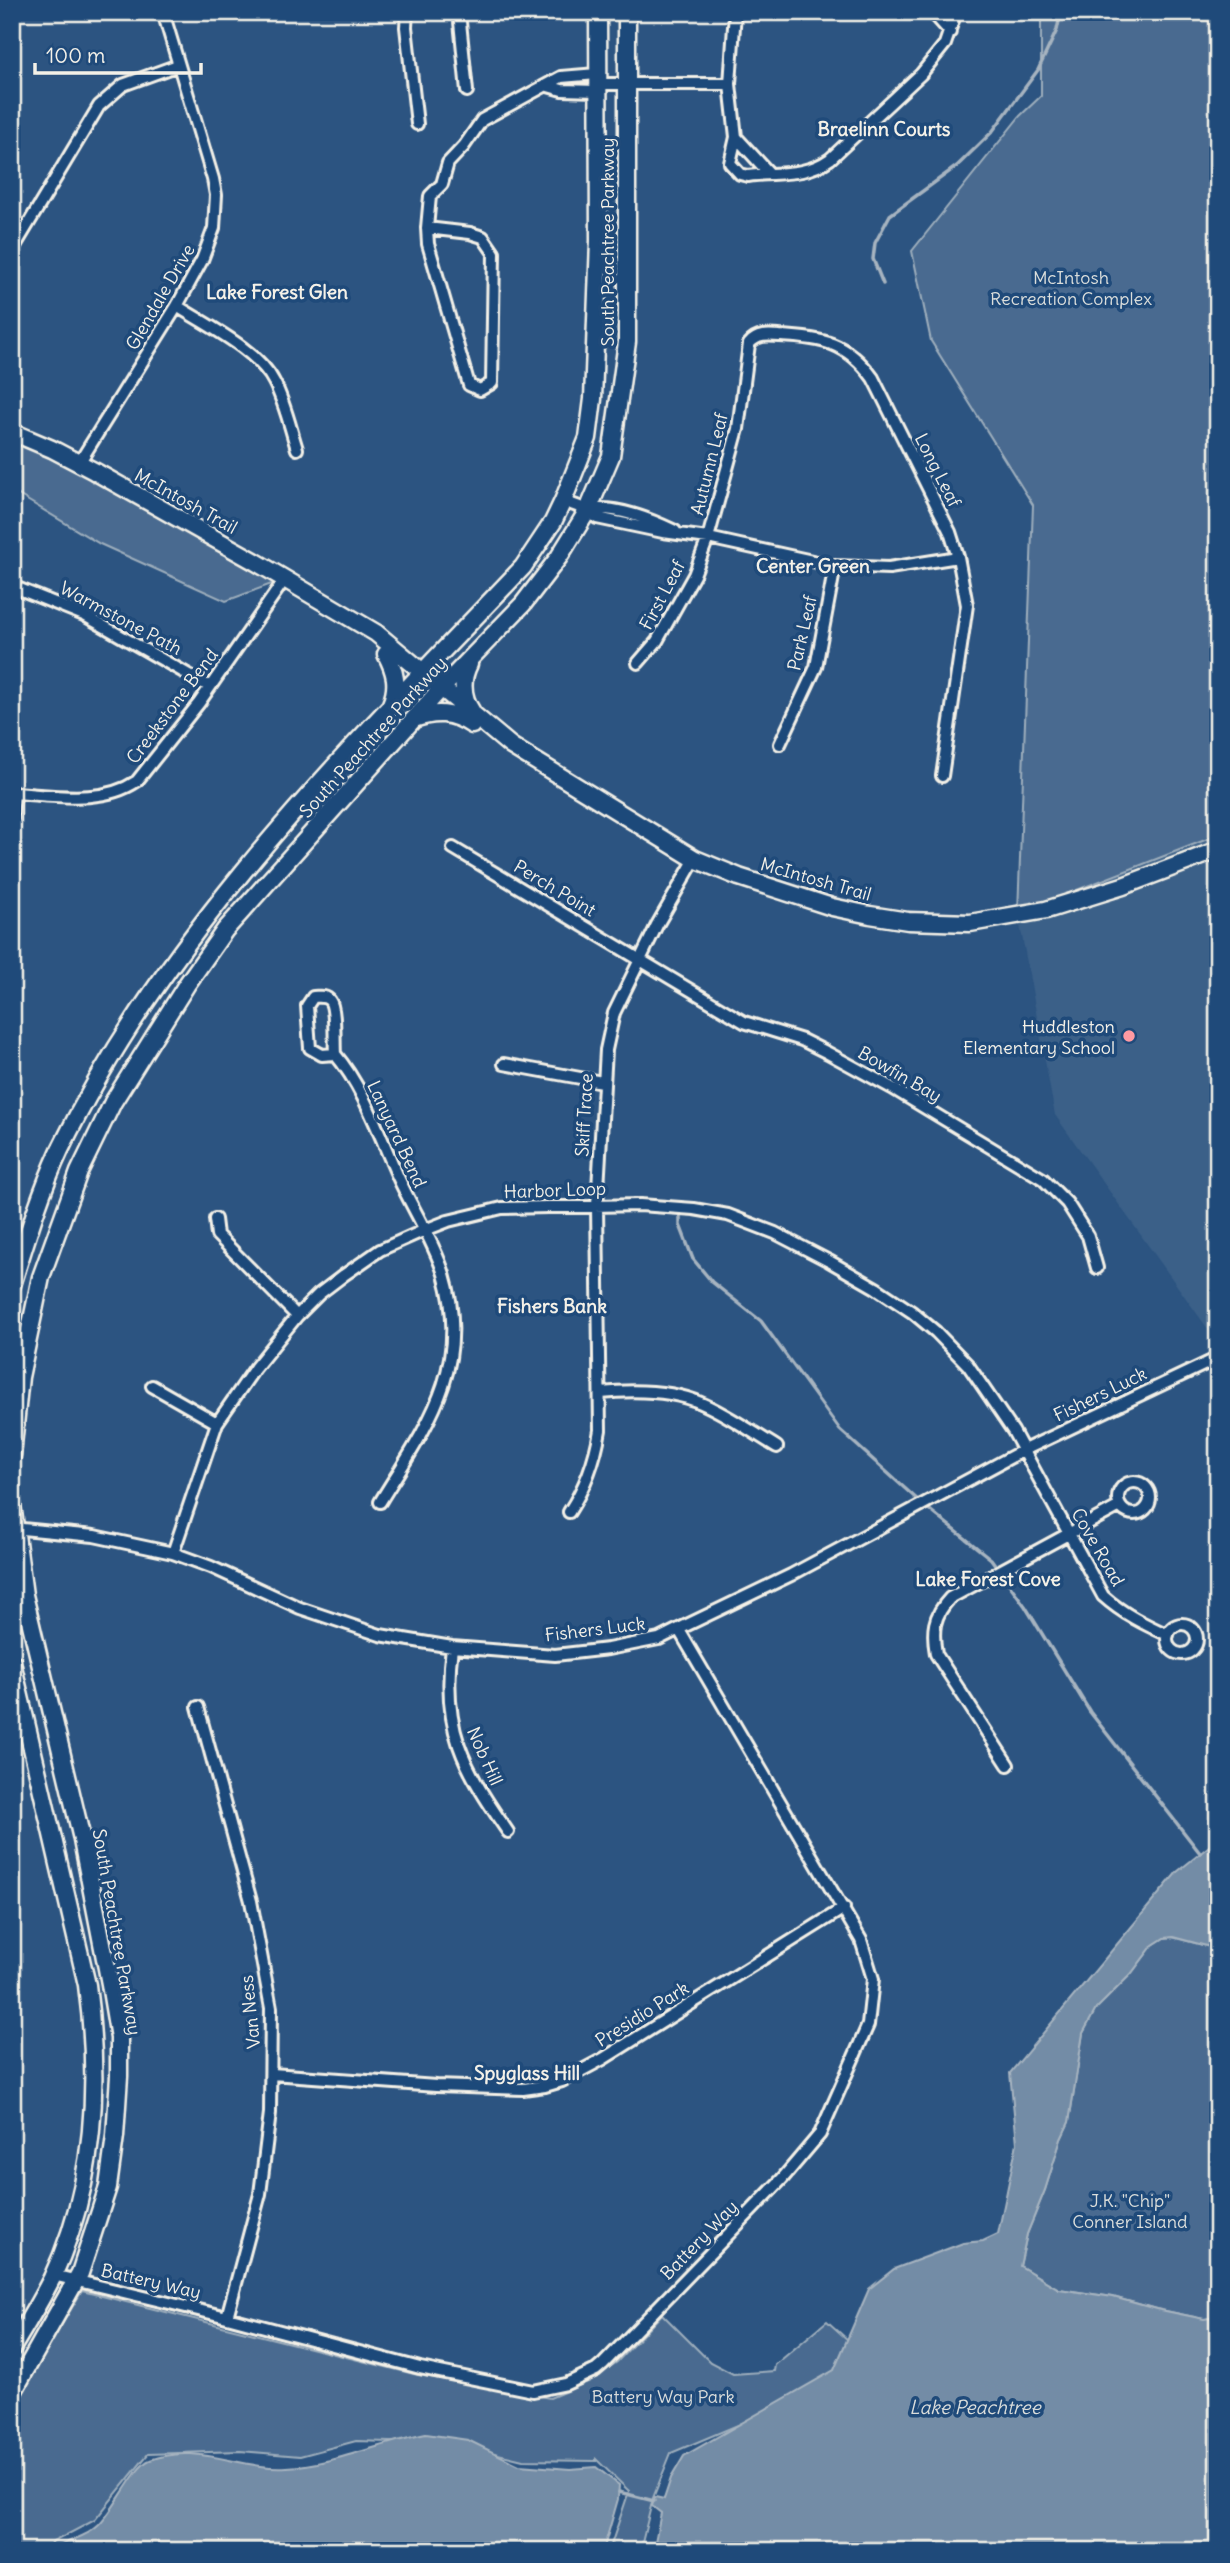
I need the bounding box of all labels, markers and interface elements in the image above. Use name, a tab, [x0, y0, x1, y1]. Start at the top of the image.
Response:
scale bar	[35, 32, 201, 76]
text: 100 m	[46, 42, 105, 69]
district label: Braelinn Courts	[818, 117, 951, 141]
street label: South Peachtree Parkway	[596, 137, 619, 347]
street label: Glendale Drive	[120, 240, 200, 354]
park label: McIntosh Recreation Complex	[990, 266, 1152, 310]
district label: Lake Forest Glen	[206, 280, 348, 304]
street label: Autumn Leaf	[685, 410, 733, 517]
street label: Long Leaf	[910, 429, 967, 512]
street label: McIntosh Trail	[131, 463, 241, 539]
district label: Center Green	[756, 554, 870, 578]
street label: First Leaf	[634, 555, 690, 634]
street label: Warmstone Path	[56, 576, 186, 660]
street label: Park Leaf	[782, 592, 822, 673]
street label: Creekstone Bend	[121, 643, 223, 768]
street label: South Peachtree Parkway	[294, 652, 452, 822]
street label: McIntosh Trail	[758, 852, 874, 906]
street label: Perch Point	[510, 855, 600, 921]
place label: Huddleston Elementary School	[963, 1015, 1115, 1059]
marker: Huddleston Elementary School	[1121, 1028, 1137, 1044]
street label: Bowfin Bay	[854, 1041, 946, 1107]
street label: Skiff Trace	[570, 1073, 598, 1157]
street label: Lanyard Bend	[362, 1077, 432, 1191]
street label: Harbor Loop	[503, 1177, 607, 1203]
district label: Fishers Bank	[497, 1294, 607, 1318]
street label: Fishers Luck	[1050, 1362, 1150, 1426]
street label: Cove Road	[1066, 1504, 1130, 1591]
district label: Lake Forest Cove	[915, 1567, 1061, 1591]
street label: Fishers Luck	[544, 1611, 646, 1647]
street label: Nob Hill	[462, 1723, 508, 1789]
street label: South Peachtree Parkway	[88, 1827, 146, 2037]
street label: Van Ness	[235, 1974, 265, 2050]
street label: Presidio Park	[591, 1976, 693, 2052]
district label: Spyglass Hill	[474, 2061, 580, 2085]
park label: J.K. "Chip" Conner Island	[1072, 2189, 1188, 2233]
street label: Battery Way	[655, 2195, 743, 2285]
street label: Battery Way	[99, 2258, 203, 2304]
park label: Battery Way Park	[591, 2385, 735, 2408]
water label: Lake Peachtree	[909, 2395, 1043, 2419]

